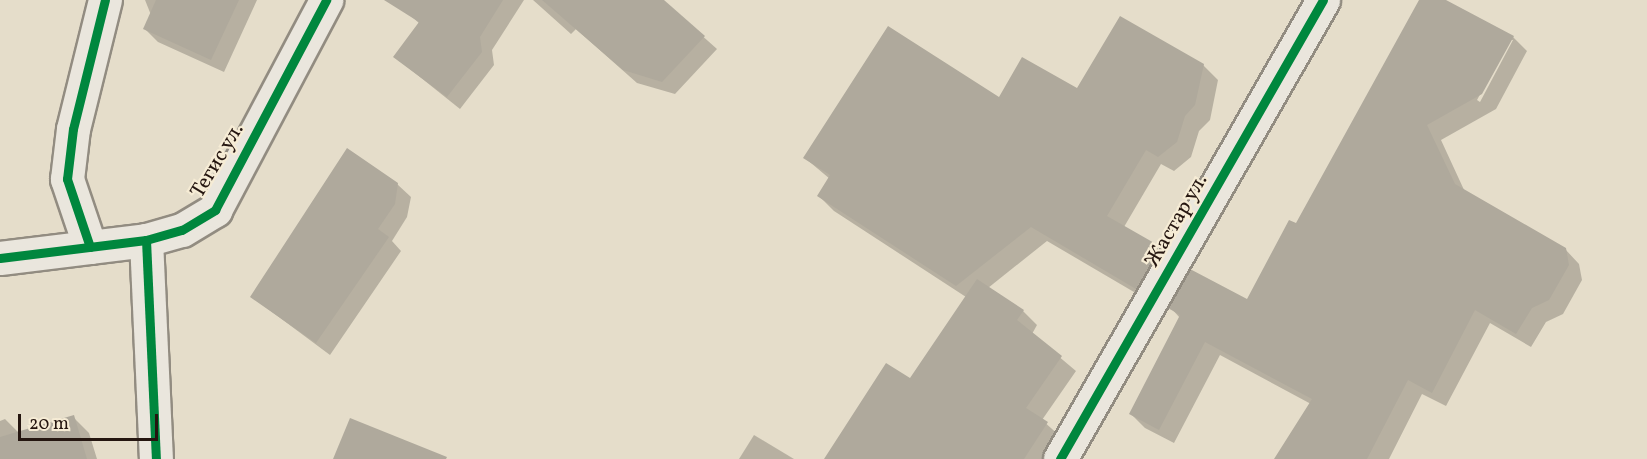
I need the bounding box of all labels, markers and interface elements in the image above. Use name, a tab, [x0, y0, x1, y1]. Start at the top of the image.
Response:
street label: Тегис ул.	[186, 119, 250, 203]
street label: Жастар ул.	[1140, 170, 1214, 272]
scale bar	[21, 402, 160, 440]
text: 20 m	[29, 412, 69, 437]

